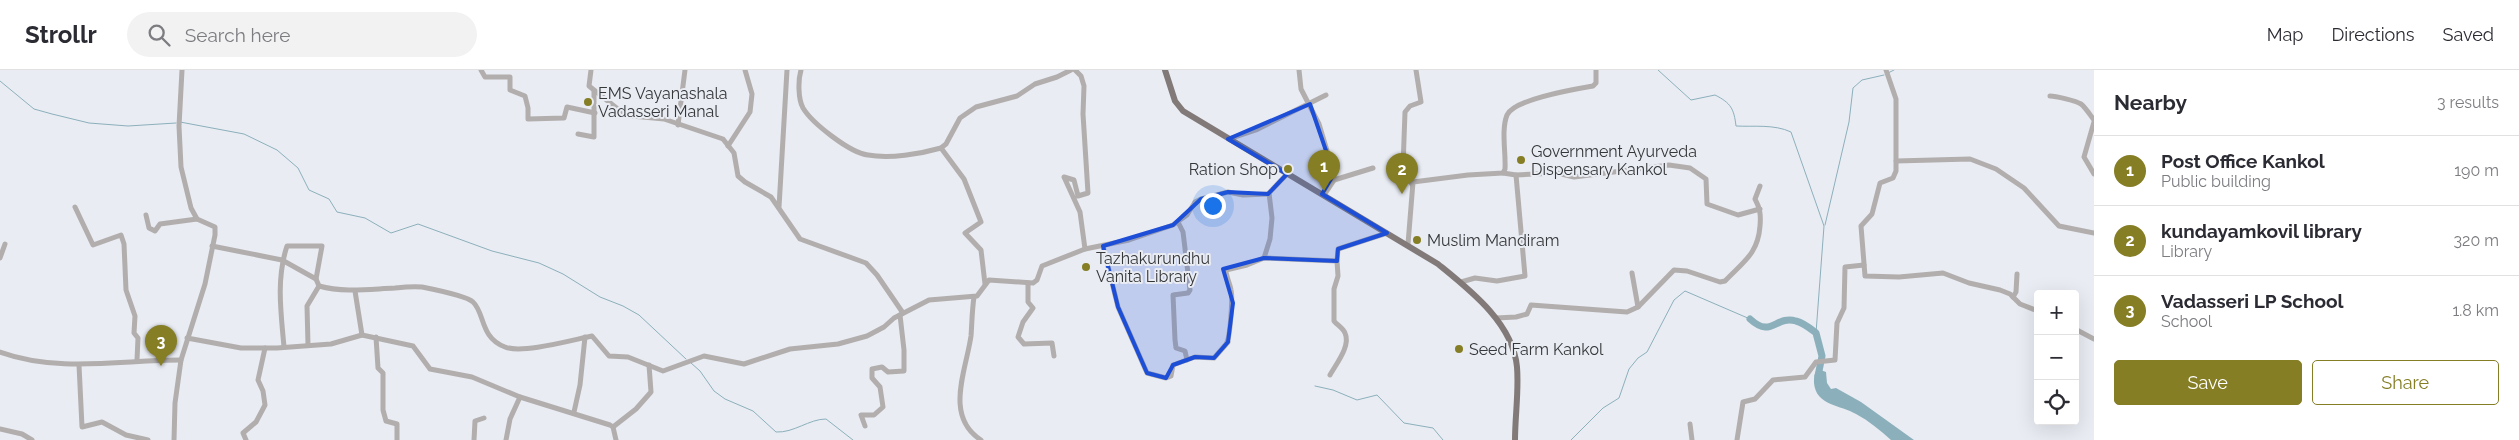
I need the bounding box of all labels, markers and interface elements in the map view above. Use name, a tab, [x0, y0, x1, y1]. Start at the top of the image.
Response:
search box	[127, 12, 477, 57]
text: Strollr	[25, 20, 97, 49]
icon: search	[145, 21, 173, 49]
text: Search here	[185, 24, 290, 46]
text: Map	[2267, 24, 2303, 45]
text: Directions	[2331, 24, 2415, 45]
text: Saved	[2443, 24, 2494, 45]
place label: EMS Vayanashala Vadasseri Manal	[598, 84, 728, 121]
text: Nearby	[2114, 90, 2187, 115]
text: 3 results	[2437, 93, 2499, 112]
marker: EMS Vayanashala Vadasseri Manal	[582, 96, 594, 108]
place label: Government Ayurveda Dispensary Kankol	[1531, 142, 1697, 179]
pin: 1	[1308, 150, 1340, 191]
text: Post Office Kankol	[2161, 150, 2325, 172]
pin: 2	[1386, 153, 1418, 194]
marker: Government Ayurveda Dispensary Kankol	[1515, 154, 1527, 166]
place label: Ration Shop	[1189, 160, 1278, 179]
text: 1	[2126, 161, 2134, 180]
text: 190 m	[2454, 161, 2499, 180]
marker: Ration Shop	[1282, 163, 1294, 175]
text: Public building	[2161, 172, 2271, 191]
your location	[1200, 193, 1226, 219]
text: kundayamkovil library	[2161, 220, 2362, 242]
place label: Muslim Mandiram	[1427, 231, 1559, 250]
text: 2	[2125, 231, 2135, 250]
text: 320 m	[2454, 231, 2499, 250]
marker: Muslim Mandiram	[1411, 234, 1423, 246]
text: Library	[2161, 242, 2212, 261]
place label: Tazhakurundhu Vanita Library	[1096, 249, 1210, 286]
marker: Tazhakurundhu Vanita Library	[1080, 261, 1092, 273]
map controls	[2034, 290, 2079, 425]
button: +	[2034, 290, 2079, 335]
text: Vadasseri LP School	[2161, 290, 2344, 312]
text: 3	[2126, 301, 2134, 320]
text: 1.8 km	[2452, 301, 2499, 320]
text: School	[2161, 312, 2212, 331]
pin: 3	[145, 325, 177, 366]
button: −	[2034, 335, 2079, 380]
place label: Seed Farm Kankol	[1469, 340, 1604, 359]
marker: Seed Farm Kankol	[1453, 343, 1465, 355]
button: Save	[2114, 360, 2302, 405]
button: Share	[2312, 360, 2499, 405]
button: locate	[2034, 380, 2079, 425]

